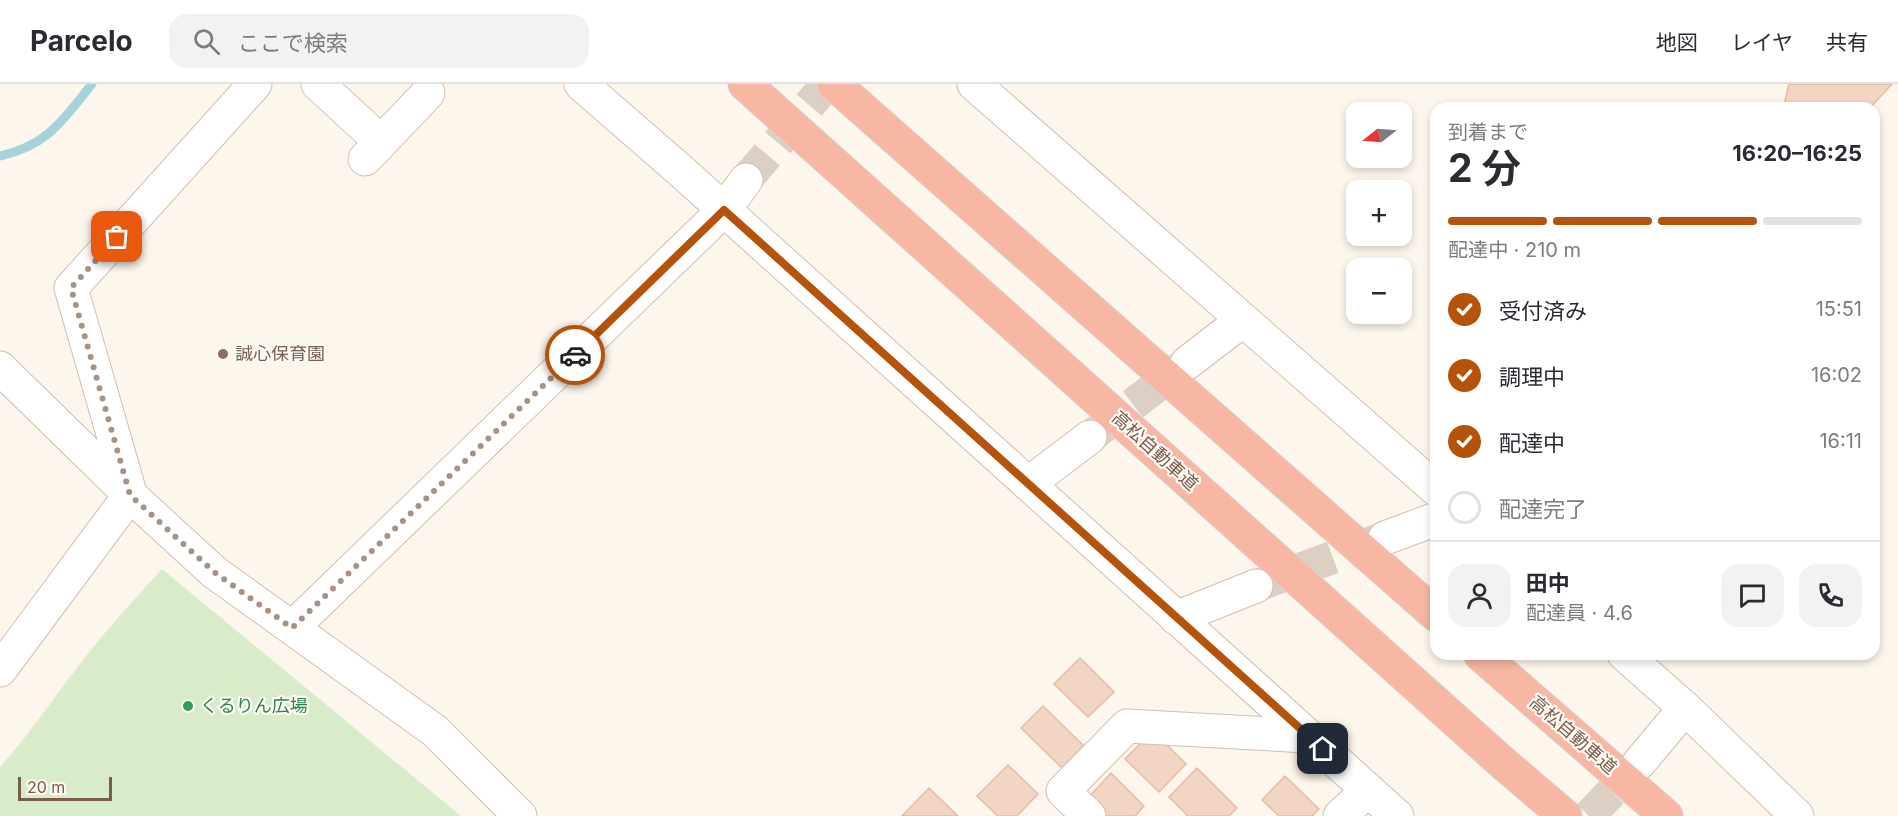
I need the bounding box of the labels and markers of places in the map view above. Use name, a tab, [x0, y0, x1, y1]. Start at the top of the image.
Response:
pin	[91, 211, 142, 262]
place label: 誠心保育園	[235, 343, 325, 364]
marker: 誠心保育園	[216, 347, 230, 361]
place label: くるりん広場	[200, 695, 308, 716]
marker: くるりん広場	[181, 699, 195, 713]
pin	[1297, 723, 1348, 774]

